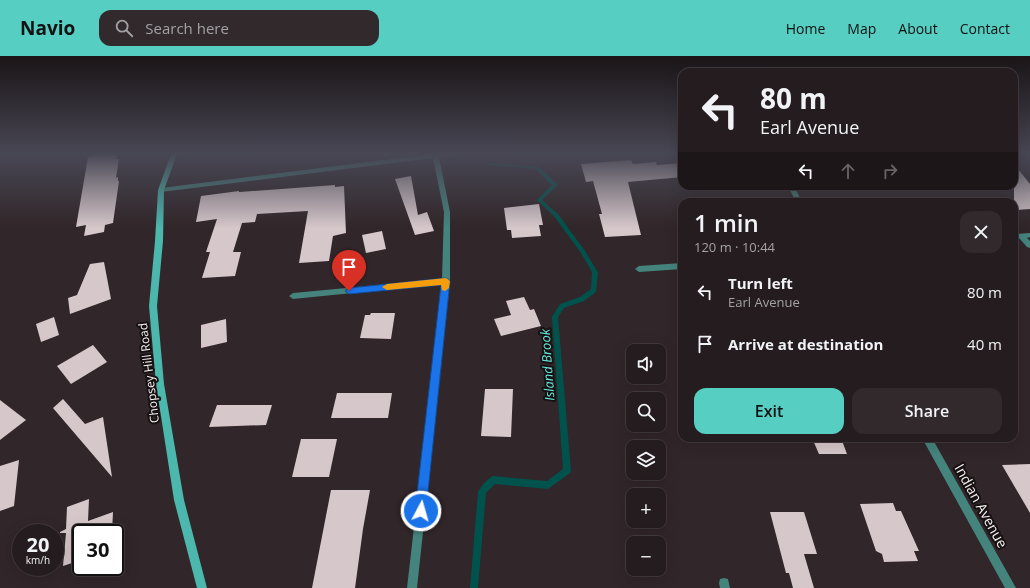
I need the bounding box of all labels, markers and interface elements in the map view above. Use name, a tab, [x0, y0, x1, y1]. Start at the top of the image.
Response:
search box	[99, 10, 379, 46]
text: Navio	[20, 15, 75, 41]
icon: search	[113, 17, 135, 39]
text: Search here	[145, 18, 229, 38]
text: Home	[786, 19, 825, 38]
text: Map	[847, 19, 876, 38]
text: About	[898, 19, 938, 38]
text: Contact	[960, 19, 1010, 38]
text: 80 m	[760, 79, 827, 117]
icon: left	[694, 84, 746, 136]
text: Earl Avenue	[760, 115, 859, 139]
icon: left	[795, 160, 817, 182]
icon: ahead	[837, 160, 859, 182]
icon: right	[879, 160, 901, 182]
text: 1 min	[694, 206, 759, 239]
button: close	[960, 211, 1002, 253]
text: 120 m · 10:44	[694, 238, 775, 256]
pin	[332, 250, 366, 291]
icon: arrive	[338, 256, 360, 278]
text: Turn left	[728, 273, 793, 293]
icon: left	[694, 281, 716, 303]
text: 80 m	[967, 282, 1002, 302]
text: Earl Avenue	[728, 293, 800, 311]
street label: Chopsey Hill Road	[134, 322, 163, 424]
water label: Island Brook	[535, 328, 558, 402]
icon: arrive	[694, 333, 716, 355]
text: Arrive at destination	[728, 334, 883, 354]
text: 40 m	[967, 334, 1002, 354]
map controls	[626, 344, 666, 576]
button: sound	[626, 344, 666, 384]
button: Exit	[694, 388, 844, 434]
button: Share	[852, 388, 1002, 434]
button: search	[626, 392, 666, 432]
button: layers	[626, 440, 666, 480]
street label: Indian Avenue	[951, 460, 1012, 551]
button: +	[626, 488, 666, 528]
position arrow	[400, 490, 442, 532]
speed limit sign: 30	[72, 524, 124, 576]
text: 20	[27, 531, 49, 558]
button: −	[626, 536, 666, 576]
text: km/h	[26, 553, 50, 567]

